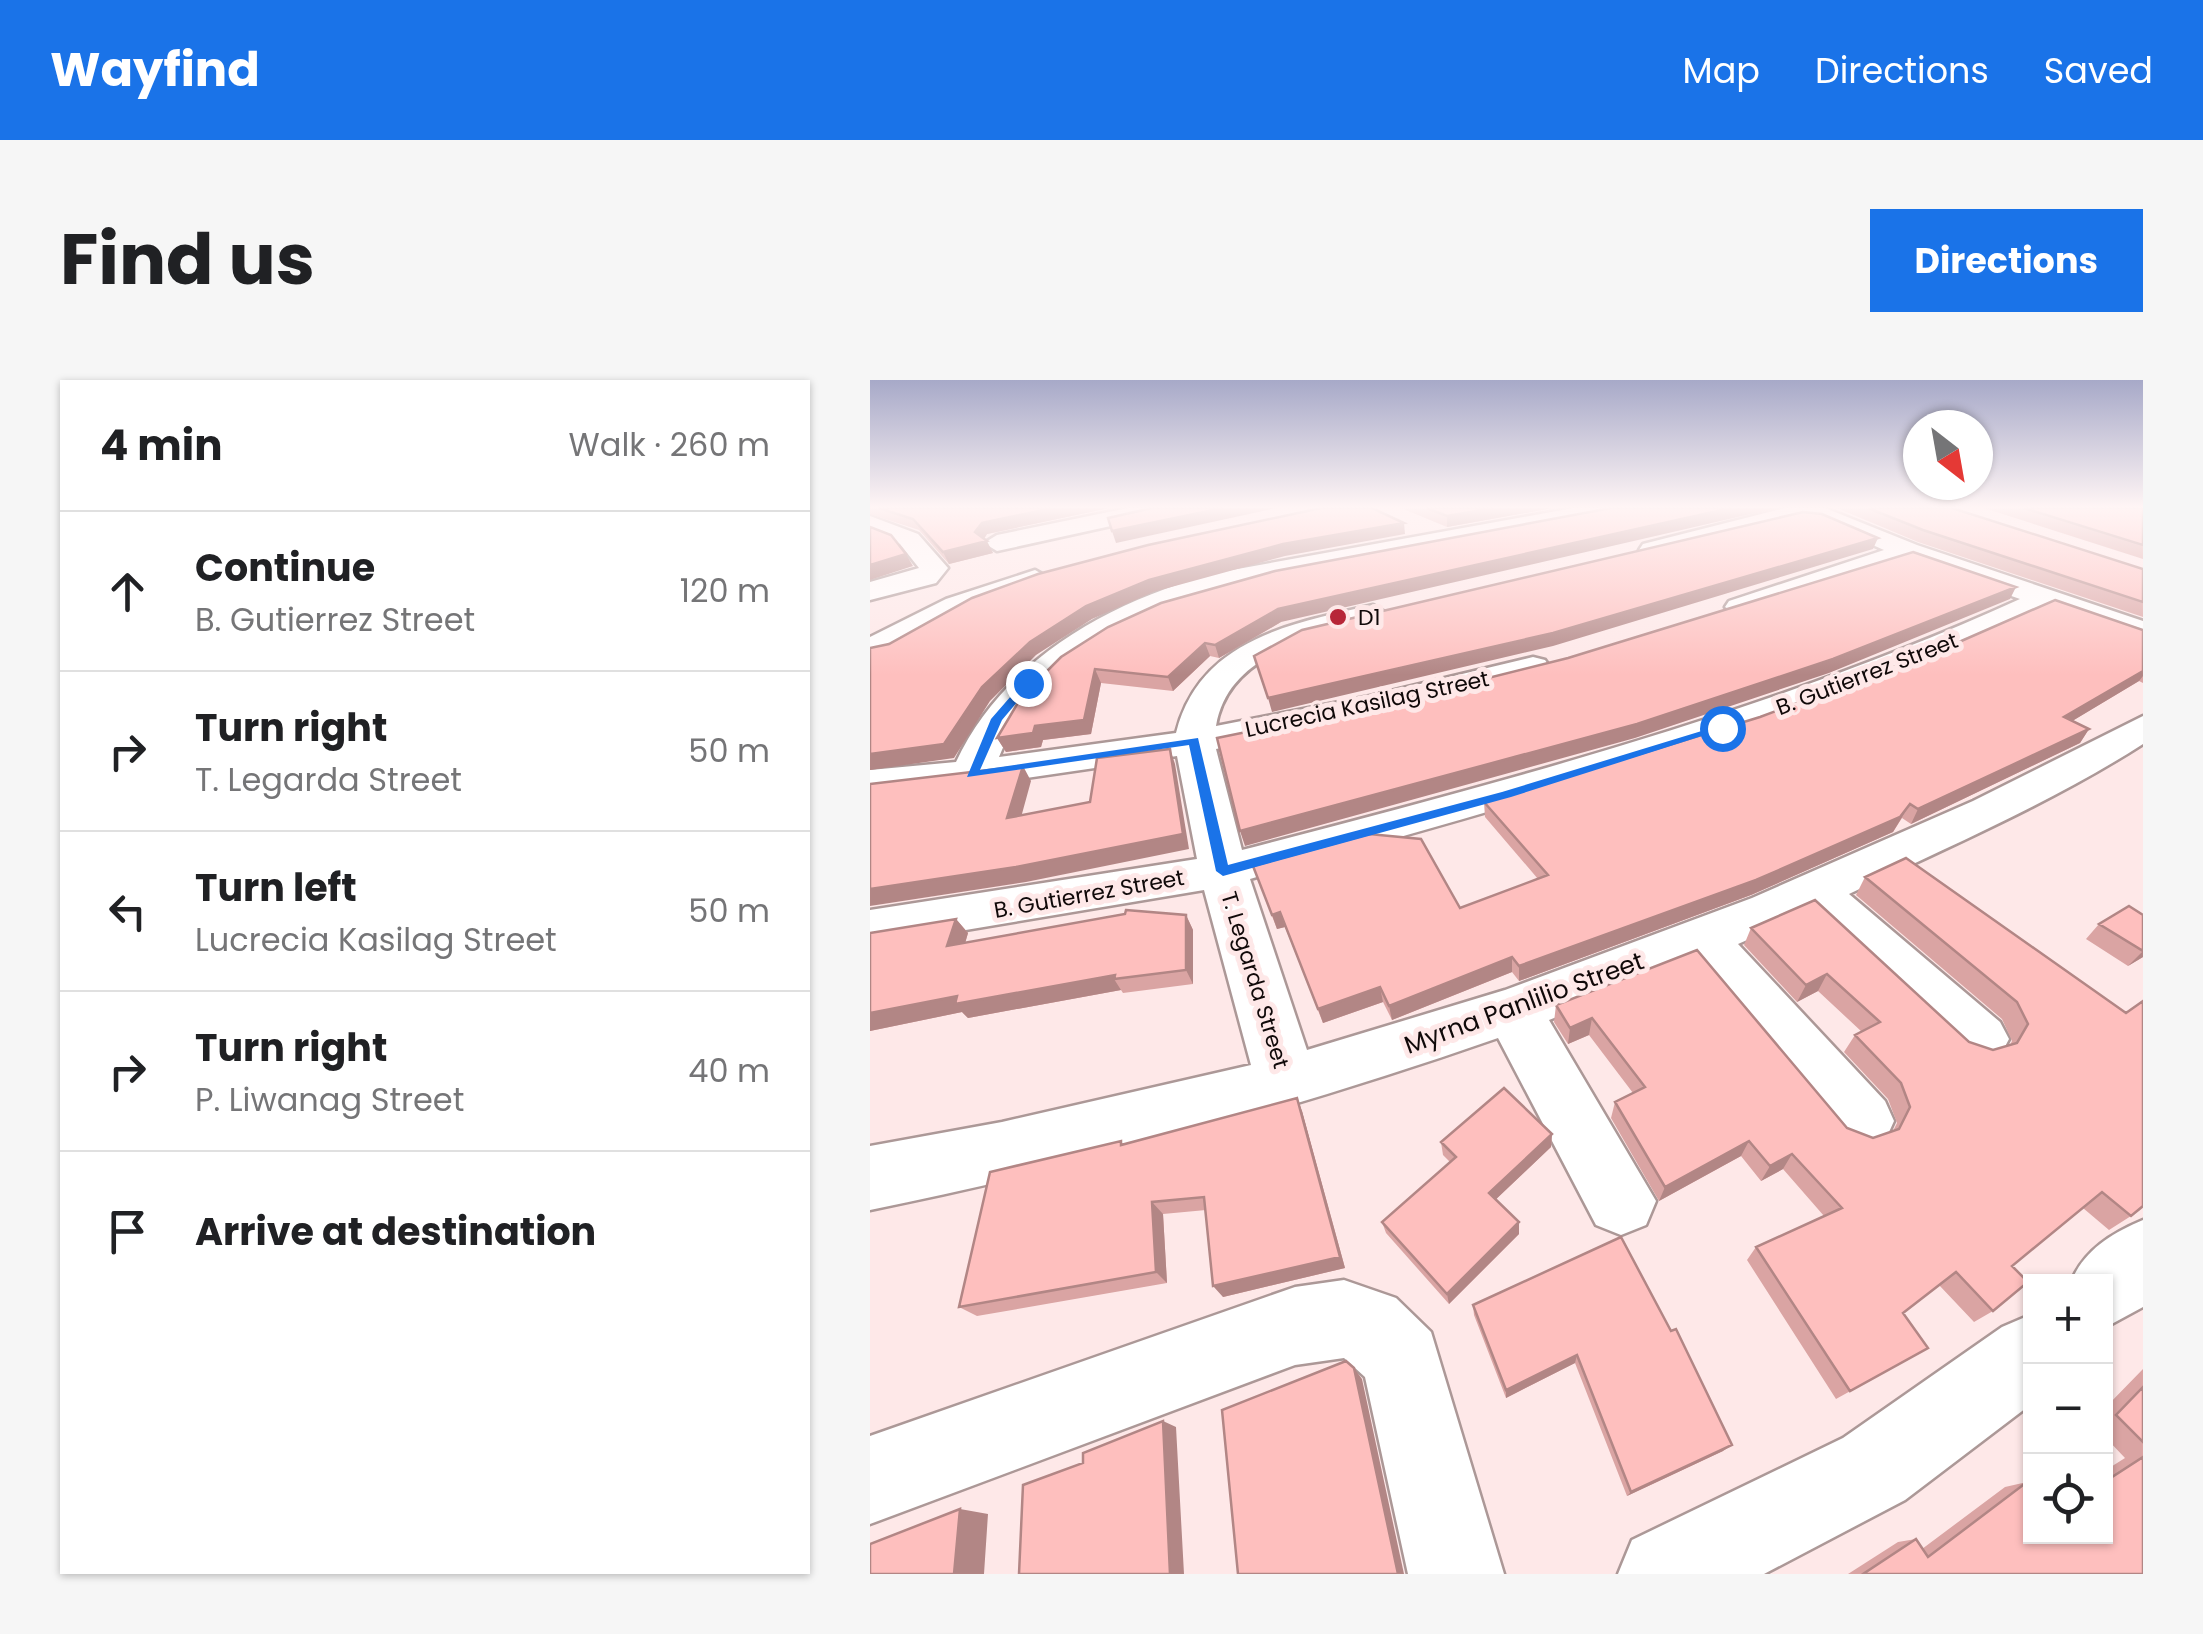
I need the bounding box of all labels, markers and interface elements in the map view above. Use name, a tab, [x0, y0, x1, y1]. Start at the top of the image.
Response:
text: Wayfind	[50, 36, 260, 103]
text: Map	[1683, 46, 1760, 95]
text: Directions	[1815, 46, 1989, 95]
text: Saved	[2044, 46, 2153, 95]
button: Directions	[1870, 209, 2143, 312]
text: Find us	[60, 210, 315, 309]
north arrow	[1903, 410, 1993, 500]
text: 4 min	[100, 416, 223, 475]
text: Walk · 260 m	[569, 422, 770, 467]
text: Continue	[195, 541, 375, 594]
icon: ahead	[100, 564, 155, 619]
text: 120 m	[680, 568, 770, 613]
text: B. Gutierrez Street	[195, 597, 475, 642]
place label: D1	[1358, 602, 1381, 633]
marker: D1	[1327, 606, 1349, 628]
street label: B. Gutierrez Street	[1772, 625, 1962, 723]
route end	[1006, 661, 1052, 707]
street label: Lucrecia Kasilag Street	[1242, 663, 1492, 745]
text: Turn right	[195, 701, 387, 754]
route start	[1700, 706, 1746, 752]
icon: right	[100, 724, 155, 779]
text: 50 m	[688, 728, 770, 773]
text: T. Legarda Street	[195, 757, 462, 802]
text: Turn left	[195, 861, 357, 914]
street label: B. Gutierrez Street	[991, 862, 1187, 926]
icon: left	[100, 884, 155, 939]
text: 50 m	[688, 888, 770, 933]
street label: T. Legarda Street	[1213, 888, 1297, 1072]
text: Lucrecia Kasilag Street	[195, 917, 557, 962]
street label: Myrna Panlilio Street	[1399, 943, 1649, 1063]
text: Turn right	[195, 1021, 387, 1074]
icon: right	[100, 1044, 155, 1099]
text: 40 m	[688, 1048, 770, 1093]
text: P. Liwanag Street	[195, 1077, 464, 1122]
icon: arrive	[100, 1204, 155, 1259]
text: Arrive at destination	[195, 1205, 596, 1258]
map controls	[2023, 1274, 2113, 1544]
button: +	[2023, 1274, 2113, 1364]
button: −	[2023, 1364, 2113, 1454]
button: locate	[2023, 1454, 2113, 1544]

